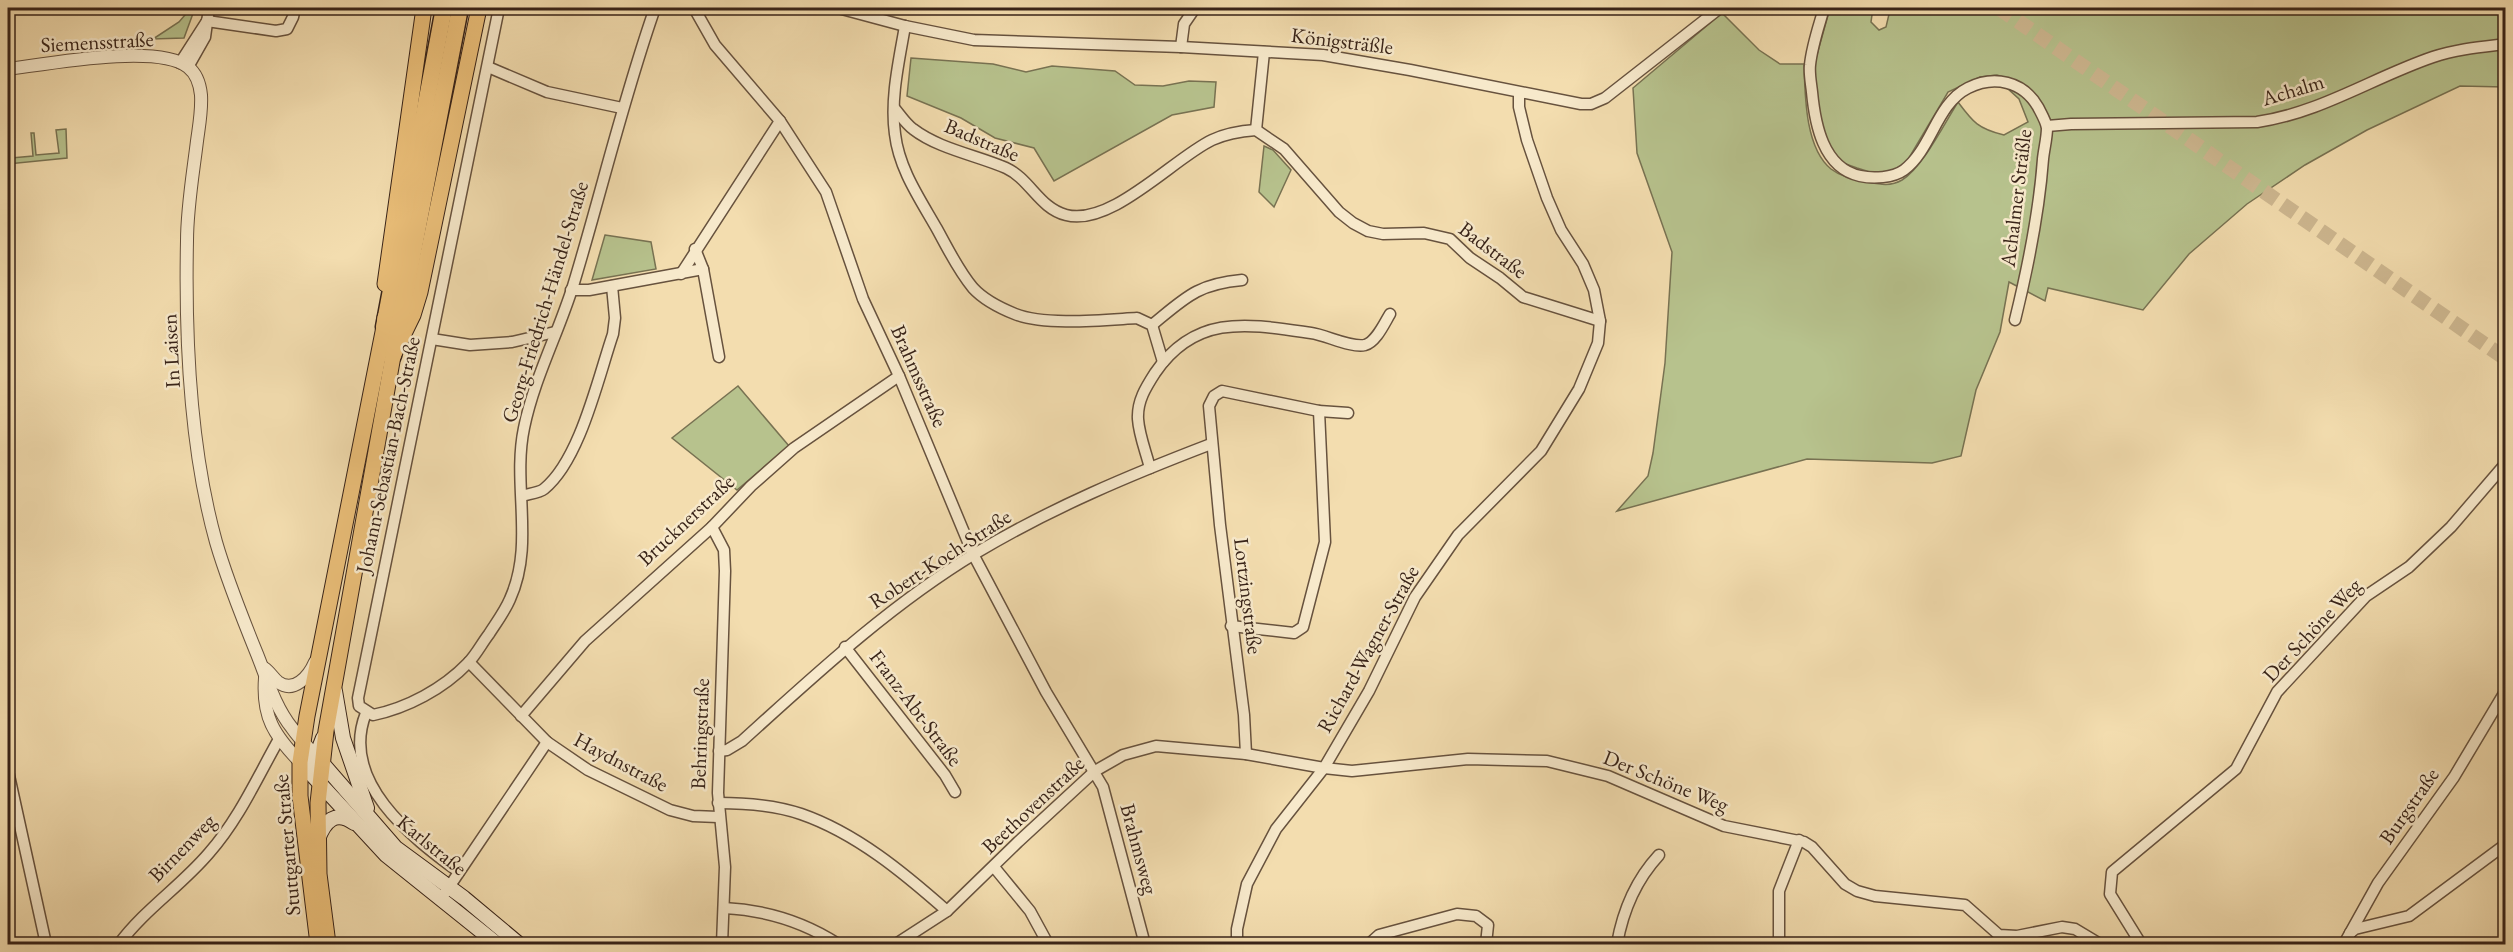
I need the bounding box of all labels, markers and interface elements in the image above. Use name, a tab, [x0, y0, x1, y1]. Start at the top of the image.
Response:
street label: Königsträßle	[1289, 21, 1395, 60]
street label: Siemensstraße	[40, 25, 154, 58]
street label: Achalm	[2258, 67, 2327, 112]
street label: Badstraße	[941, 112, 1024, 167]
street label: Achalmer Sträßle	[1994, 127, 2037, 269]
street label: Georg-Friedrich-Händel-Straße	[495, 178, 594, 426]
street label: Badstraße	[1454, 215, 1533, 284]
street label: In Laisen	[155, 313, 186, 389]
street label: Brahmsstraße	[885, 320, 954, 431]
street label: Johann-Sebastian-Bach-Straße	[349, 334, 426, 578]
street label: Brucknerstraße	[632, 468, 740, 571]
street label: Robert-Koch-Straße	[864, 503, 1016, 615]
street label: Lortzingstraße	[1228, 536, 1269, 656]
street label: Richard-Wagner-Straße	[1310, 560, 1425, 737]
street label: Der Schöne Weg	[2257, 571, 2367, 687]
street label: Franz-Abt-Straße	[864, 644, 969, 771]
street label: Behringstraße	[684, 678, 715, 790]
street label: Haydnstraße	[569, 725, 673, 798]
street label: Der Schöne Weg	[1600, 743, 1734, 818]
street label: Beethovenstraße	[975, 750, 1090, 859]
street label: Burgstraße	[2373, 762, 2445, 849]
street label: Stuttgarter Straße	[267, 773, 306, 917]
street label: Brahmsweg	[1114, 801, 1165, 898]
street label: Birnenweg	[142, 807, 222, 888]
street label: Karlstraße	[392, 808, 473, 881]

